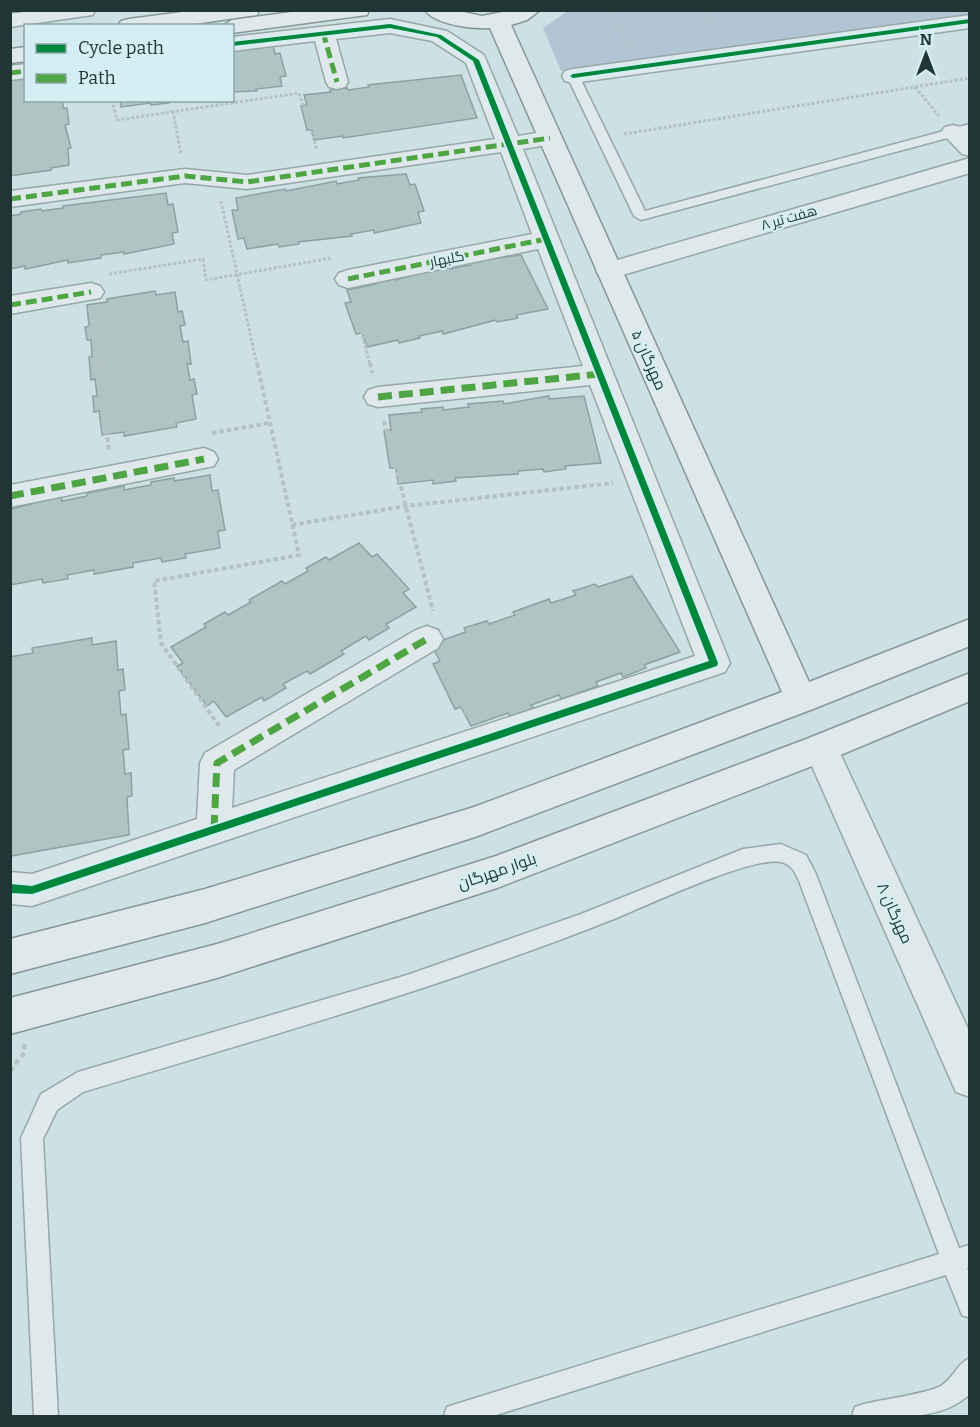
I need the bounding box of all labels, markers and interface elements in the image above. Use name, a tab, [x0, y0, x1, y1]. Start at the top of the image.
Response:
legend	[24, 24, 234, 102]
north arrow	[896, 24, 956, 84]
text: N	[920, 30, 932, 49]
text: Cycle path	[78, 37, 164, 59]
text: Path	[78, 67, 116, 89]
street label: هفت تیر ۸	[759, 202, 819, 234]
street label: گلبهار	[427, 247, 466, 271]
street label: مهرگان ۵	[626, 327, 671, 393]
street label: بلوار مهرگان	[455, 849, 539, 894]
street label: مهرگان ۸	[872, 879, 917, 947]

